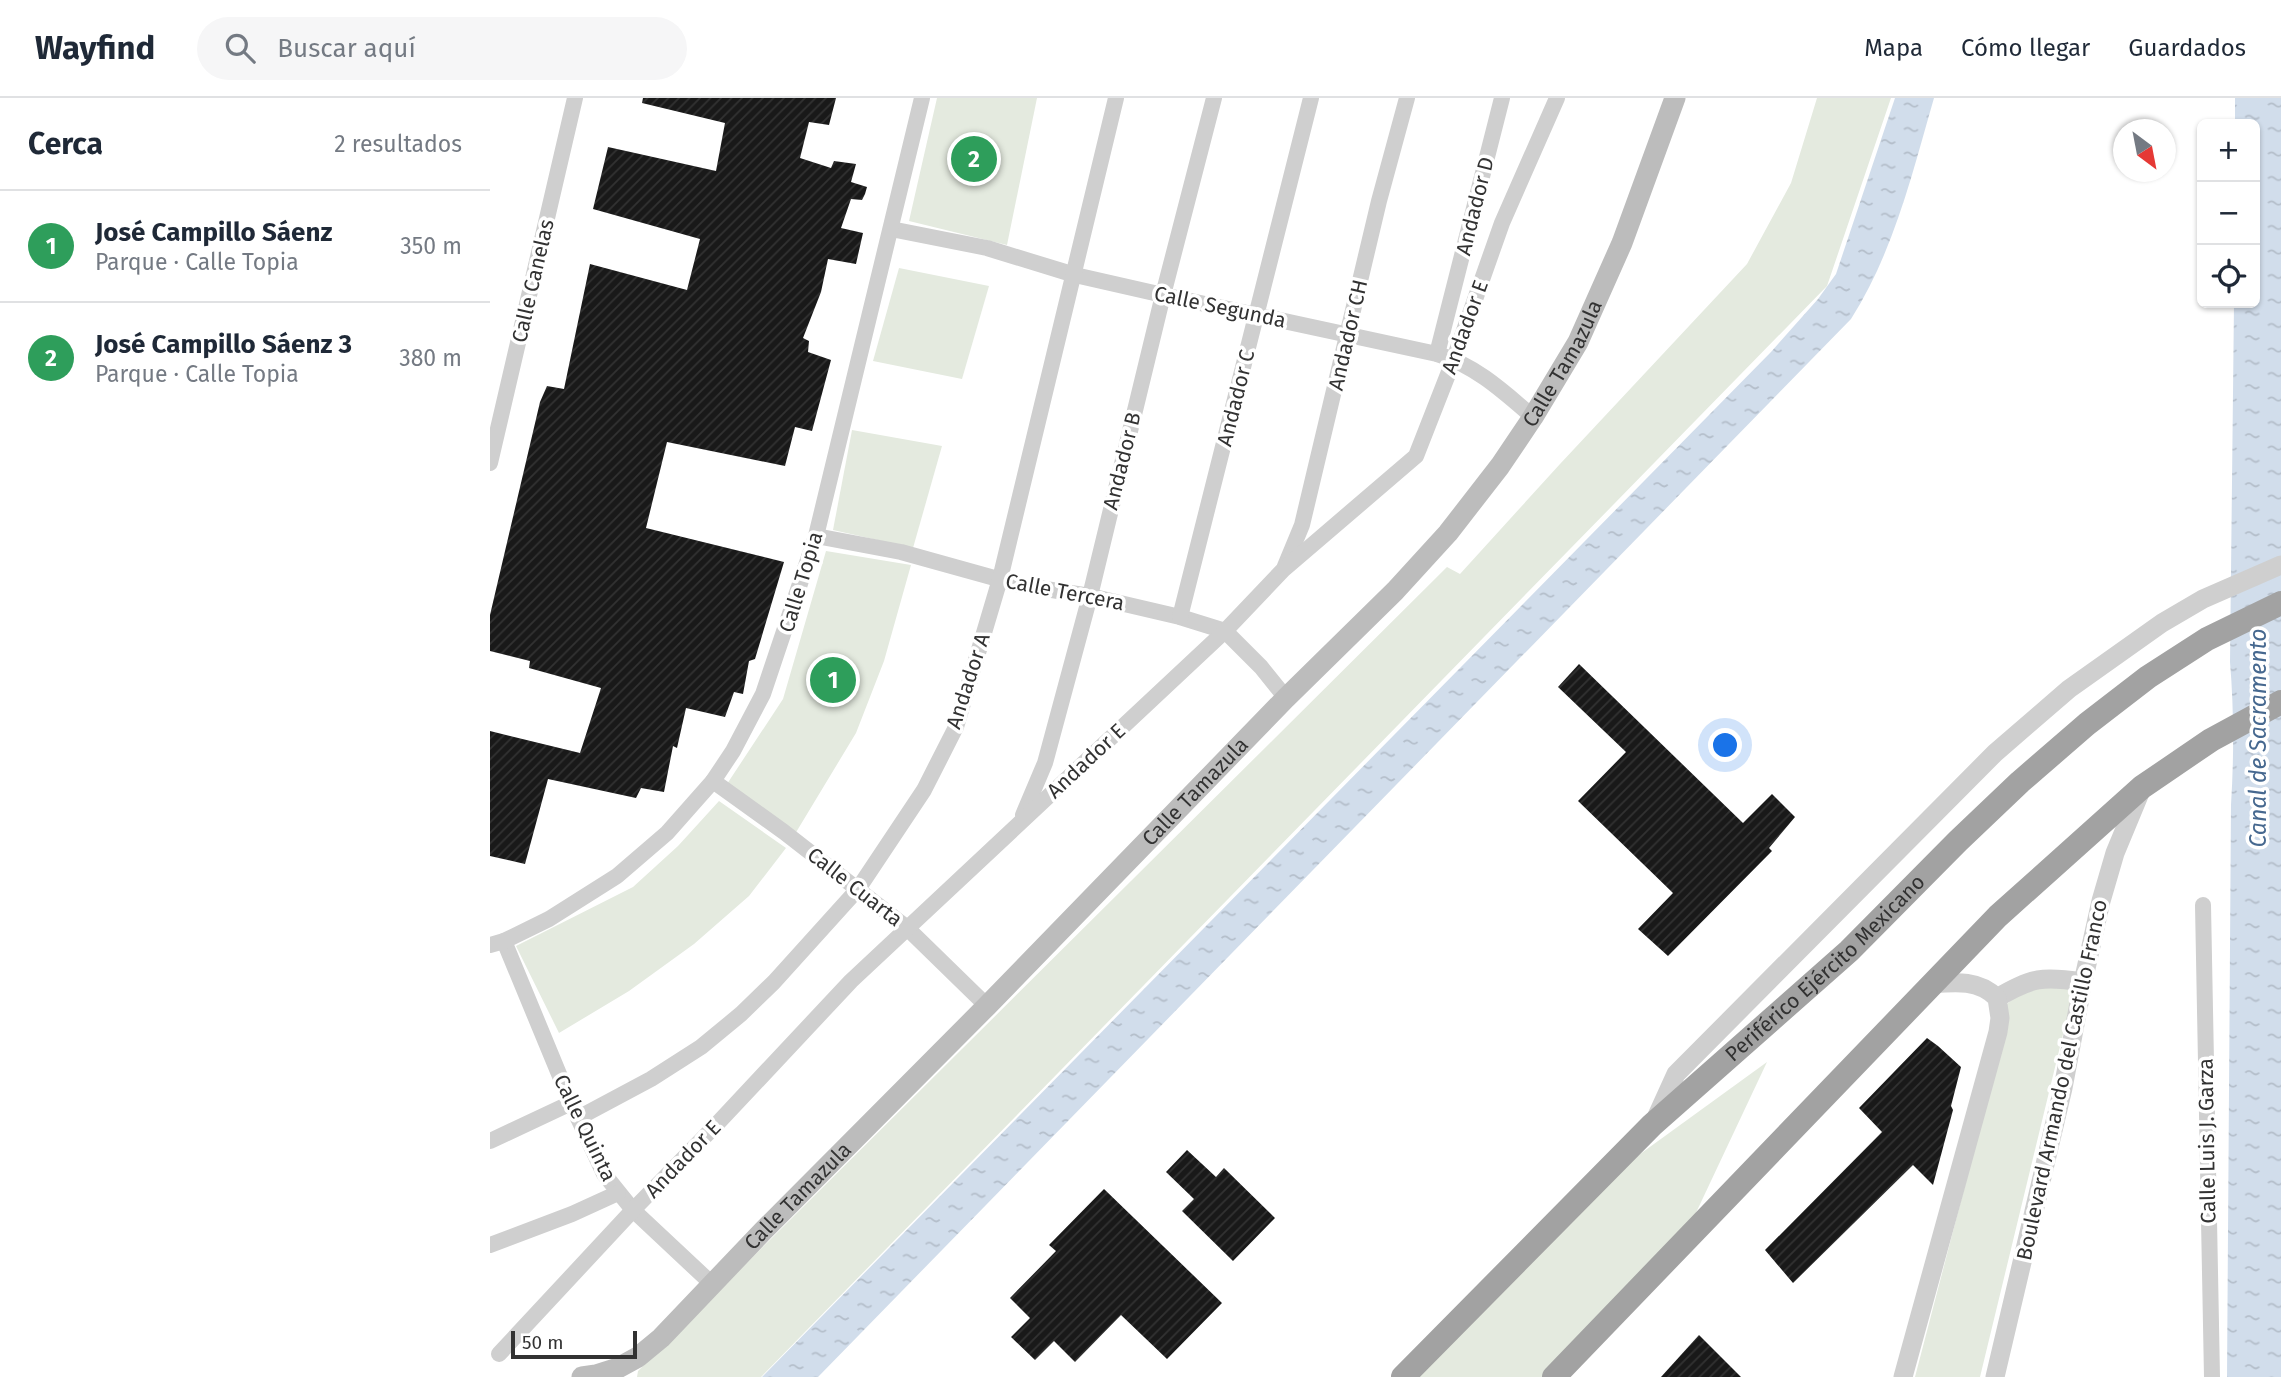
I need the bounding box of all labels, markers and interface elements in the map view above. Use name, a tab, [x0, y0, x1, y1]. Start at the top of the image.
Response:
search box	[197, 17, 687, 80]
text: Wayfind	[35, 28, 155, 68]
icon: search	[221, 29, 259, 67]
text: Buscar aquí	[277, 33, 416, 64]
text: Mapa	[1864, 34, 1923, 62]
text: Cómo llegar	[1961, 34, 2090, 62]
text: Guardados	[2128, 34, 2246, 62]
north arrow	[2113, 119, 2176, 182]
map controls	[2197, 119, 2260, 308]
button: +	[2197, 119, 2260, 182]
text: Cerca	[28, 126, 103, 162]
text: 2 resultados	[334, 130, 462, 158]
pin: 2	[951, 133, 997, 185]
street label: Andador D	[1450, 154, 1500, 258]
button: −	[2197, 182, 2260, 245]
text: José Campillo Sáenz	[95, 217, 332, 248]
street label: Calle Canelas	[506, 217, 560, 345]
text: 1	[46, 232, 56, 260]
text: 350 m	[400, 232, 462, 260]
button: locate	[2197, 245, 2260, 308]
text: Parque · Calle Topia	[95, 248, 299, 276]
street label: Andador E	[1436, 276, 1494, 378]
street label: Andador CH	[1323, 277, 1373, 393]
street label: Calle Segunda	[1152, 280, 1288, 334]
street label: Calle Tamazula	[1517, 296, 1608, 432]
text: José Campillo Sáenz 3	[95, 329, 352, 360]
text: 2	[45, 344, 57, 372]
text: 380 m	[399, 344, 462, 372]
street label: Andador C	[1211, 347, 1261, 449]
text: Parque · Calle Topia	[95, 360, 299, 388]
street label: Andador B	[1097, 410, 1147, 512]
street label: Calle Topia	[773, 529, 829, 635]
street label: Calle Tercera	[1003, 568, 1127, 616]
water label: Canal de Sacramento	[2244, 629, 2272, 847]
street label: Andador A	[940, 630, 996, 732]
pin: 1	[810, 654, 856, 706]
street label: Andador E	[1041, 718, 1131, 804]
your location	[1708, 728, 1742, 762]
street label: Calle Tamazula	[1137, 732, 1254, 851]
street label: Calle Cuarta	[802, 842, 908, 932]
street label: Periférico Ejército Mexicano	[1720, 869, 1931, 1067]
street label: Boulevard Armando del Castillo Franco	[2011, 897, 2113, 1263]
street label: Calle Luis J. Garza	[2193, 1058, 2221, 1224]
street label: Calle Quinta	[548, 1070, 622, 1186]
street label: Andador E	[640, 1115, 726, 1203]
street label: Calle Tamazula	[739, 1137, 857, 1255]
scale bar	[511, 1328, 637, 1360]
text: 50 m	[522, 1331, 563, 1354]

